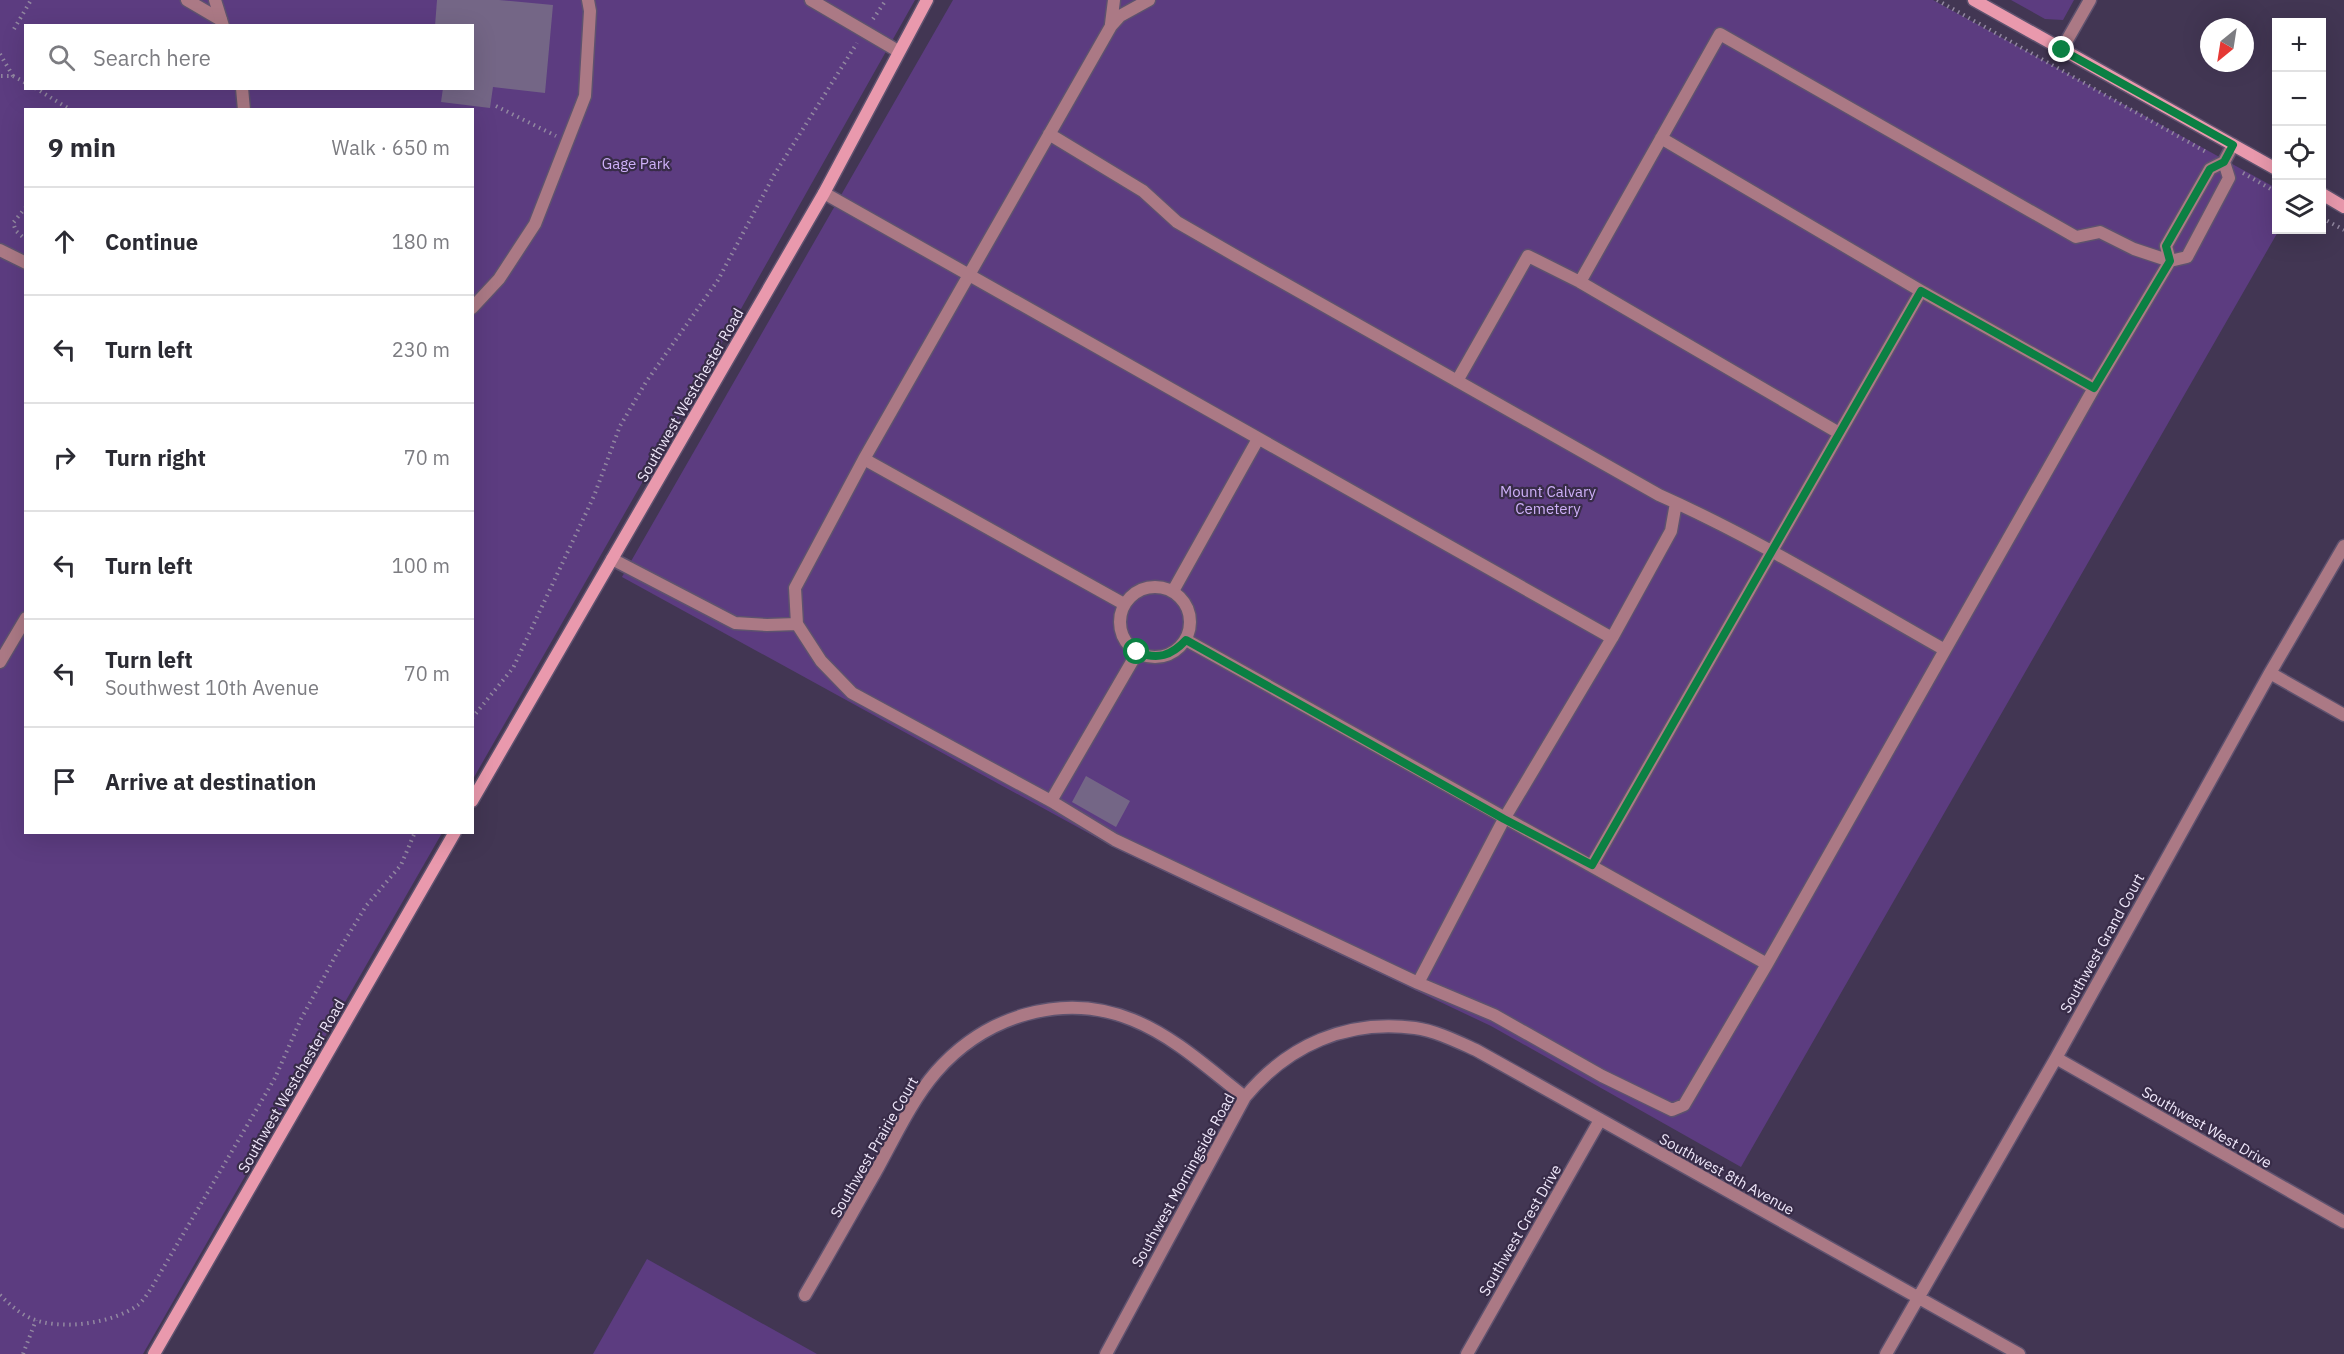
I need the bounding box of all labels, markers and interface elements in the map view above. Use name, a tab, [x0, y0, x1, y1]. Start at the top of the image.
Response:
north arrow	[2200, 18, 2254, 72]
map controls	[2272, 18, 2326, 234]
button: +	[2272, 18, 2326, 72]
search box	[24, 24, 474, 90]
route end	[2048, 36, 2074, 62]
icon: search	[45, 41, 78, 74]
text: Search here	[93, 43, 211, 72]
button: −	[2272, 72, 2326, 126]
button: locate	[2272, 126, 2326, 180]
text: 9 min	[48, 130, 116, 164]
text: Walk · 650 m	[332, 134, 450, 161]
park label: Gage Park	[602, 154, 670, 173]
button: layers	[2272, 180, 2326, 234]
icon: ahead	[48, 225, 81, 258]
text: Continue	[105, 227, 198, 256]
text: 180 m	[392, 228, 450, 255]
street label: Southwest Westchester Road	[632, 305, 748, 485]
icon: left	[48, 333, 81, 366]
text: Turn left	[105, 335, 193, 364]
text: 230 m	[392, 336, 450, 363]
icon: right	[48, 441, 81, 474]
text: Turn right	[105, 443, 206, 472]
text: 70 m	[404, 444, 450, 471]
park label: Mount Calvary Cemetery	[1500, 482, 1597, 518]
icon: left	[48, 549, 81, 582]
text: Turn left	[105, 551, 193, 580]
text: 100 m	[392, 552, 450, 579]
route start	[1123, 638, 1149, 664]
text: Turn left	[105, 645, 193, 674]
icon: left	[48, 657, 81, 690]
text: 70 m	[404, 660, 450, 687]
text: Southwest 10th Avenue	[105, 674, 319, 701]
icon: arrive	[48, 765, 81, 798]
text: Arrive at destination	[105, 767, 316, 796]
street label: Southwest Grand Court	[2056, 870, 2148, 1016]
street label: Southwest Westchester Road	[233, 996, 349, 1176]
street label: Southwest Prairie Court	[826, 1073, 922, 1221]
street label: Southwest West Drive	[2138, 1082, 2276, 1172]
street label: Southwest Morningside Road	[1127, 1090, 1239, 1270]
street label: Southwest 8th Avenue	[1656, 1129, 1798, 1219]
street label: Southwest Crest Drive	[1475, 1161, 1565, 1299]

